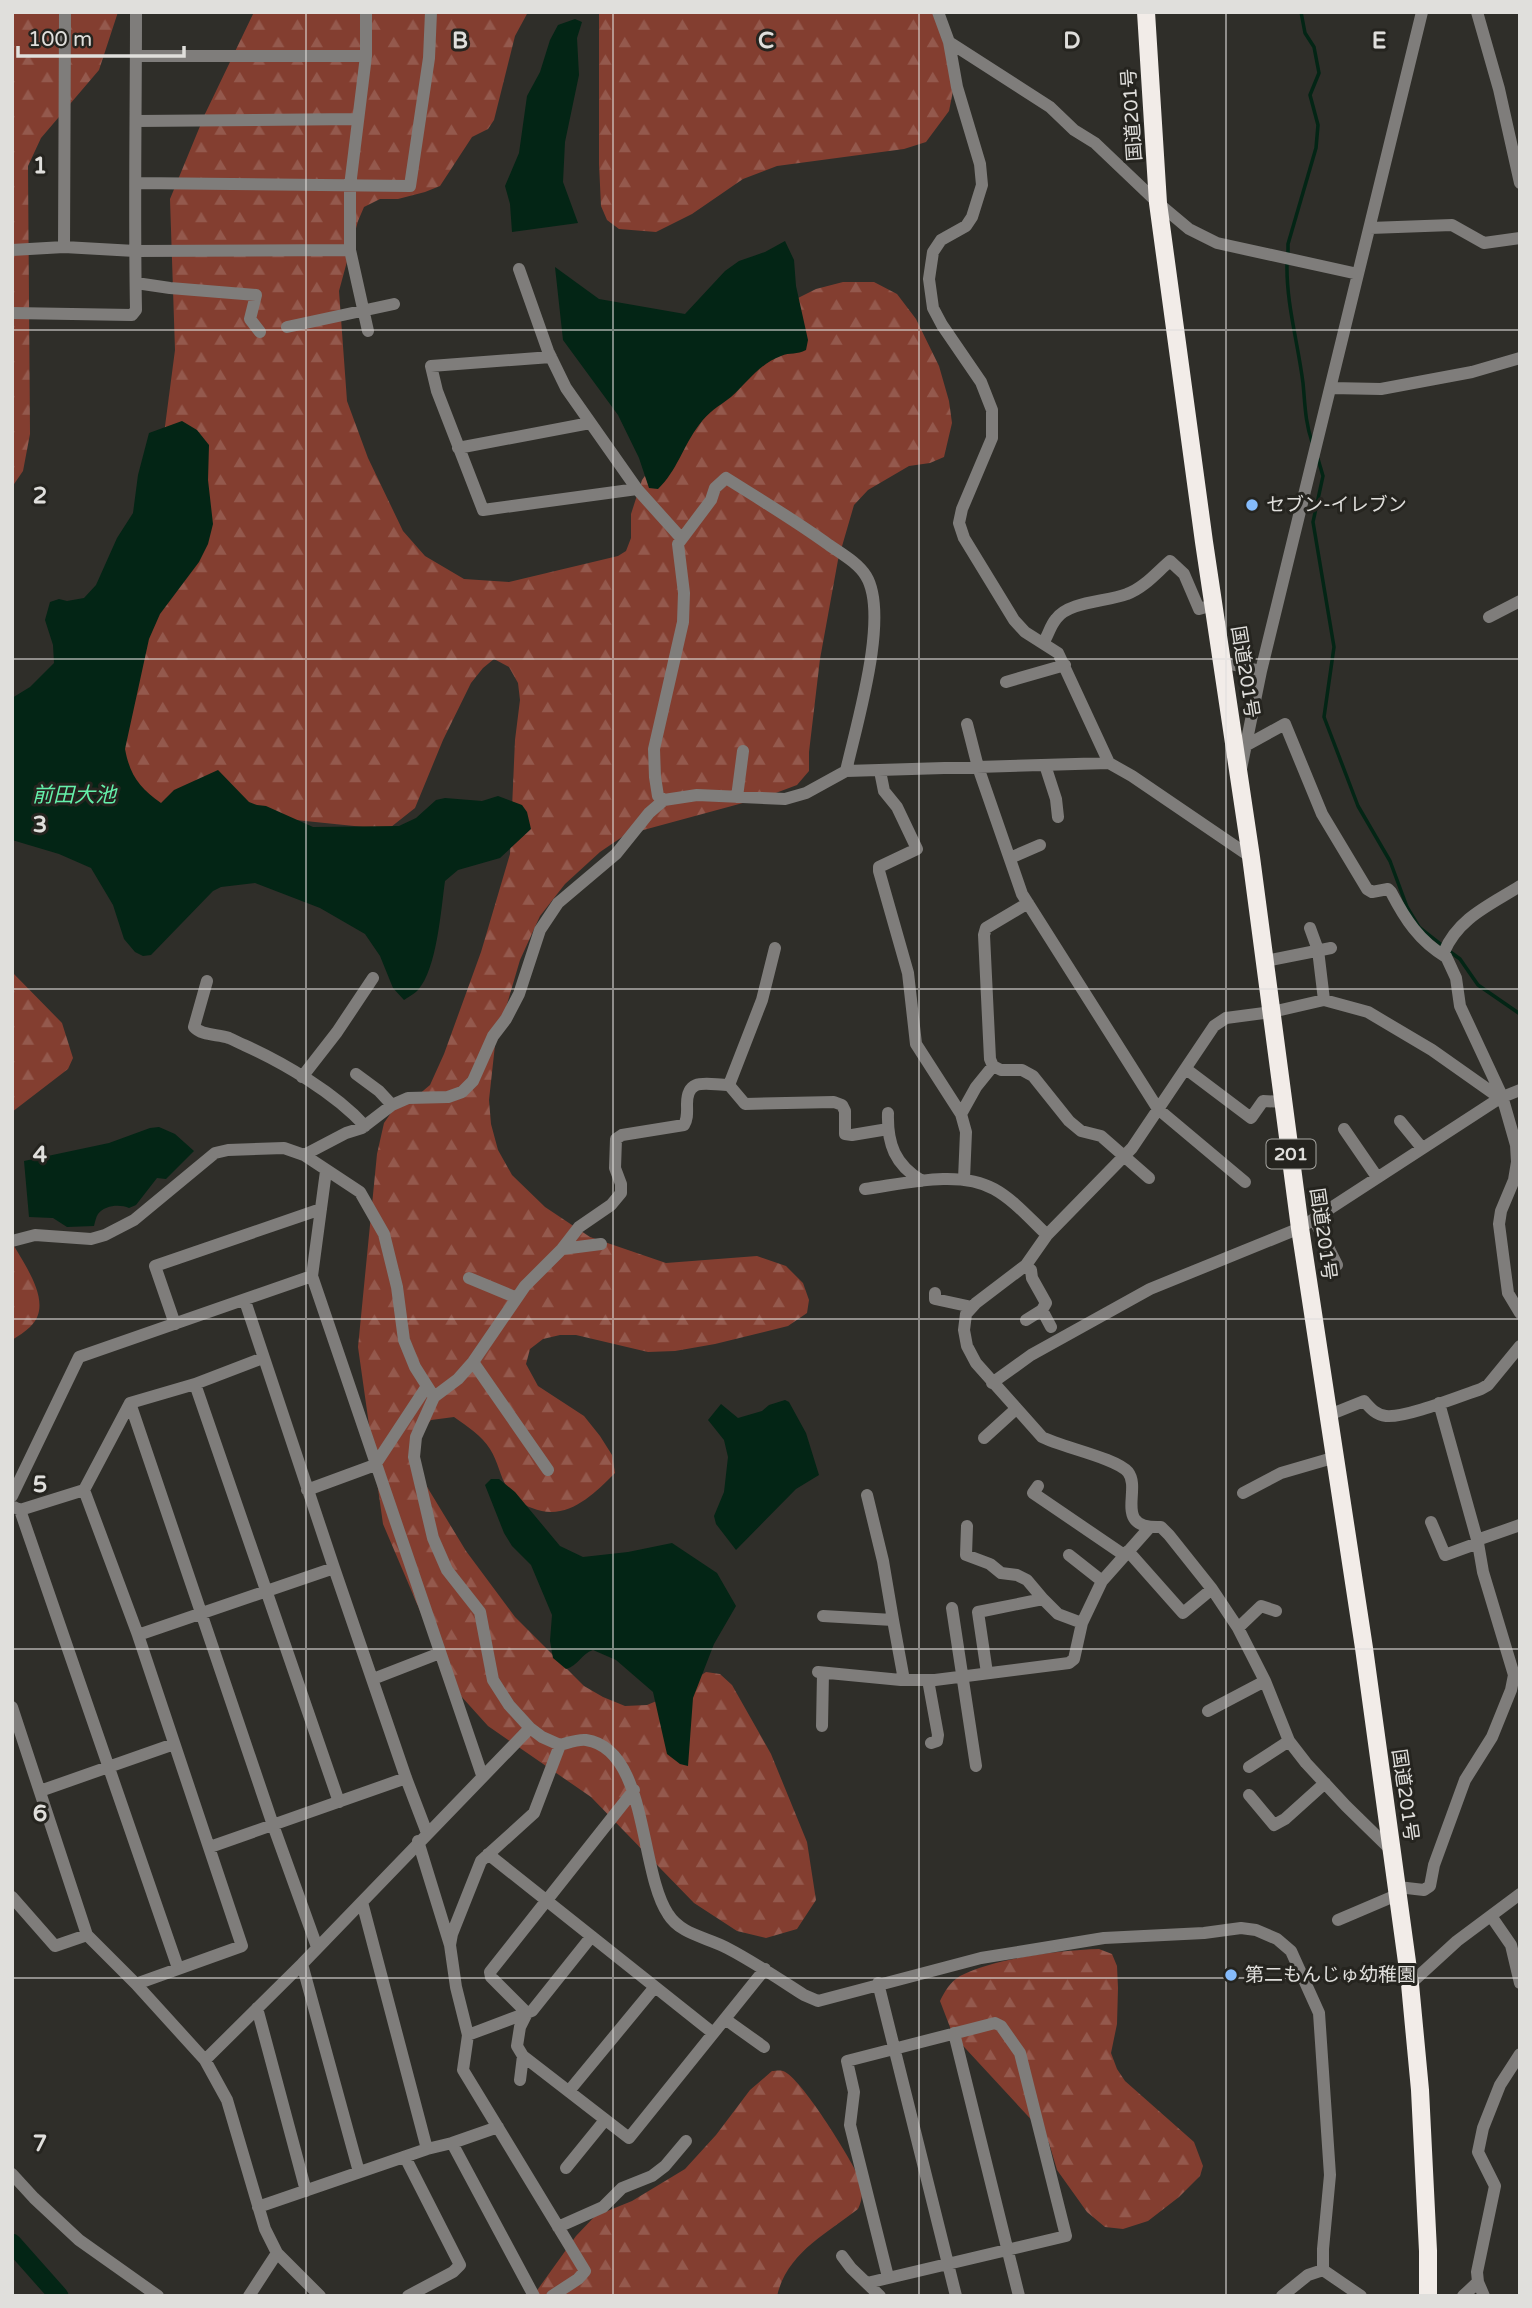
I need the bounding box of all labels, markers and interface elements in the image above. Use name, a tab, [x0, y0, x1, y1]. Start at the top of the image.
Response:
scale bar	[18, 14, 184, 58]
text: 100 m	[28, 27, 92, 52]
text: B	[452, 27, 468, 55]
text: C	[758, 27, 774, 55]
text: D	[1063, 27, 1081, 55]
text: E	[1372, 27, 1386, 55]
street label: 国道201号	[1118, 68, 1146, 162]
text: 1	[33, 152, 47, 180]
text: 2	[33, 482, 47, 510]
place label: セブン-イレブン	[1266, 494, 1407, 516]
marker: セブン-イレブン	[1244, 497, 1260, 513]
street label: 国道201号	[1227, 624, 1263, 720]
water label: 前田大池	[32, 783, 118, 808]
text: 3	[33, 811, 47, 839]
road number: 201	[1266, 1140, 1316, 1168]
text: 4	[33, 1141, 48, 1169]
street label: 国道201号	[1306, 1187, 1340, 1281]
text: 5	[33, 1471, 47, 1499]
street label: 国道201号	[1388, 1748, 1422, 1842]
text: 6	[33, 1800, 47, 1828]
place label: 第二もんじゅ幼稚園	[1245, 1964, 1416, 1986]
marker: 第二もんじゅ幼稚園	[1223, 1967, 1239, 1983]
text: 7	[33, 2130, 47, 2158]

